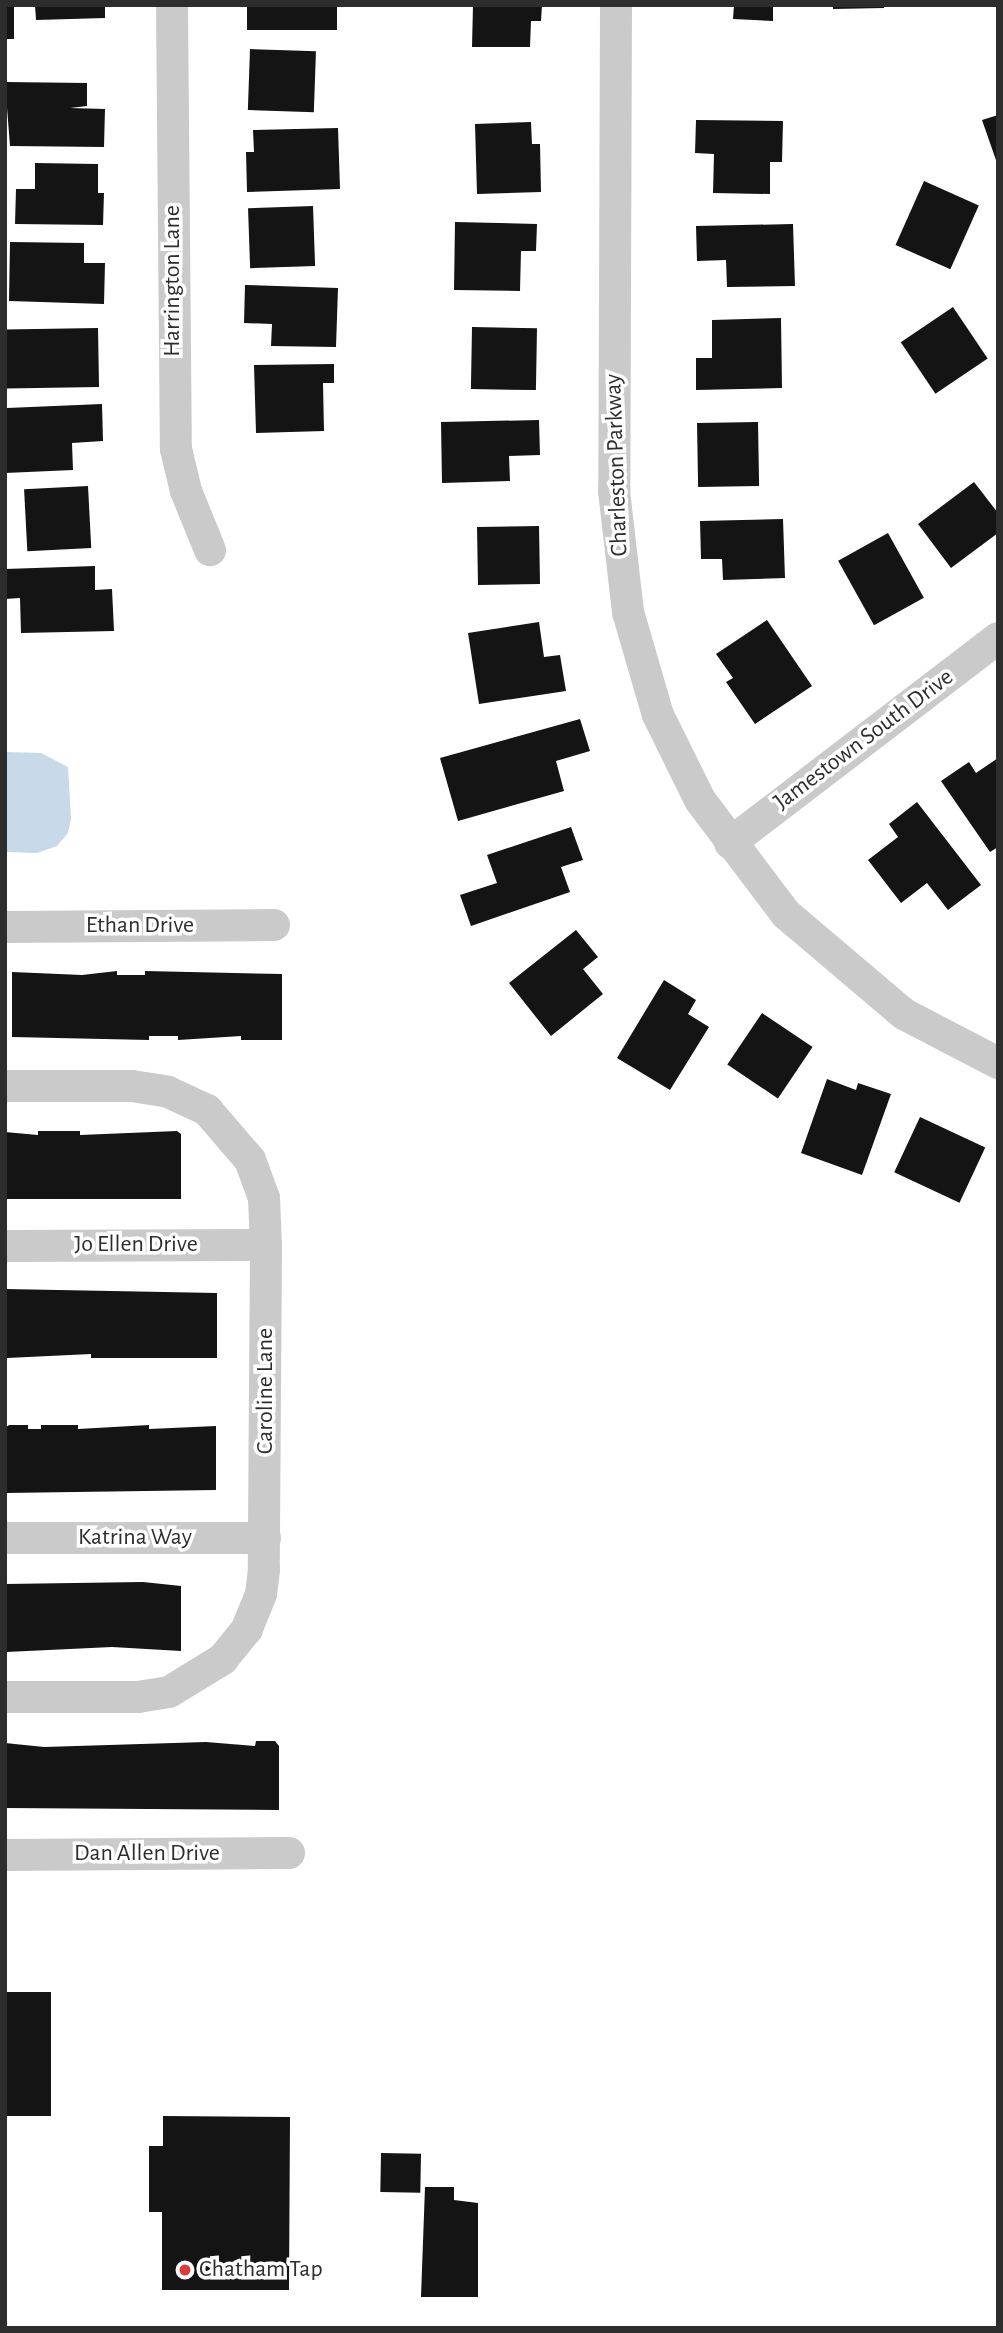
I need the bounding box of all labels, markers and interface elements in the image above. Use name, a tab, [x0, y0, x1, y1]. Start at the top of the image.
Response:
street label: Harrington Lane	[159, 205, 187, 357]
street label: Charleston Parkway	[599, 373, 635, 557]
street label: Jamestown South Drive	[769, 663, 959, 817]
street label: Ethan Drive	[86, 912, 194, 940]
street label: Jo Ellen Drive	[74, 1231, 198, 1259]
street label: Caroline Lane	[252, 1328, 280, 1454]
street label: Katrina Way	[78, 1524, 192, 1552]
street label: Dan Allen Drive	[74, 1840, 220, 1868]
place label: Chatham Tap	[199, 2256, 323, 2284]
marker: Chatham Tap	[177, 2262, 193, 2278]

